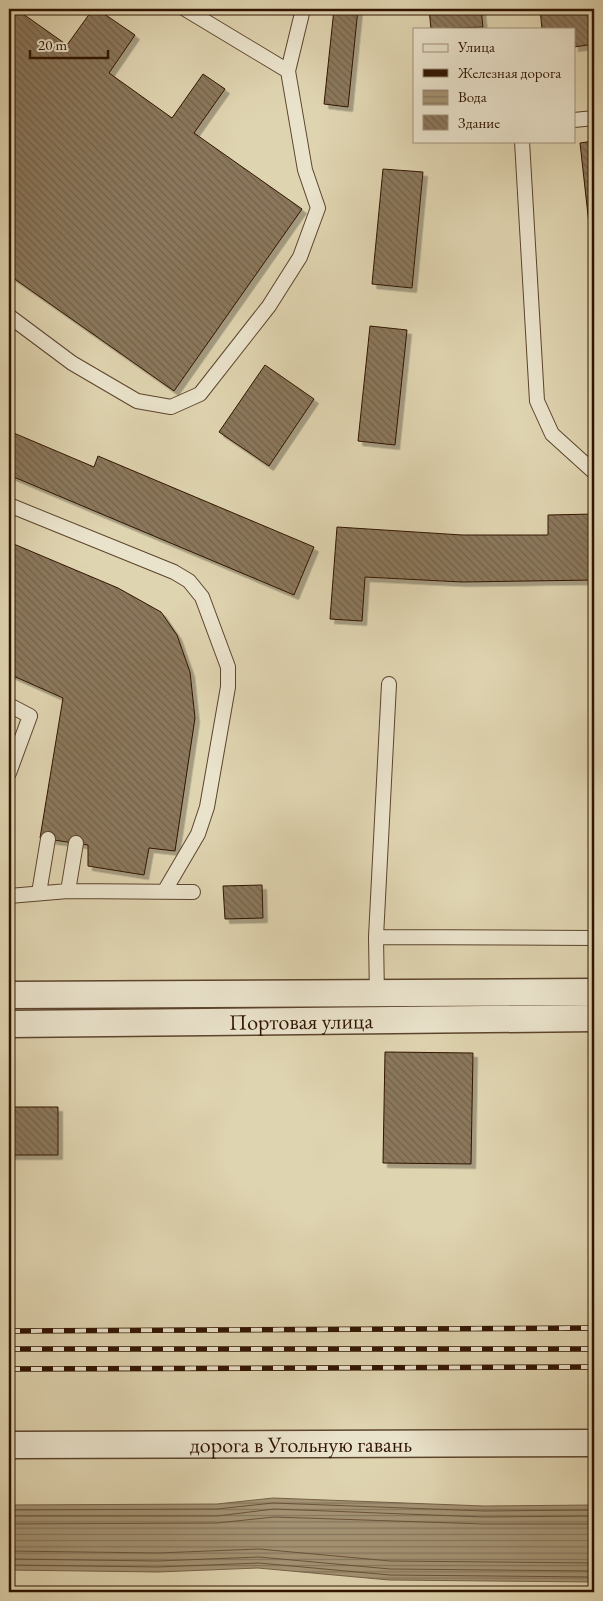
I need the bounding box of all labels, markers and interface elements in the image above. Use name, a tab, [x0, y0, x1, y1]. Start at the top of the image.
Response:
scale bar	[30, 28, 108, 60]
legend	[413, 28, 576, 142]
text: 20 m	[38, 35, 67, 54]
text: Улица	[457, 37, 495, 56]
text: Железная дорога	[457, 63, 561, 82]
text: Вода	[458, 87, 487, 106]
text: Здание	[458, 113, 500, 132]
street label: Портовая улица	[229, 1006, 373, 1036]
street label: дорога в Угольную гавань	[190, 1429, 412, 1459]

